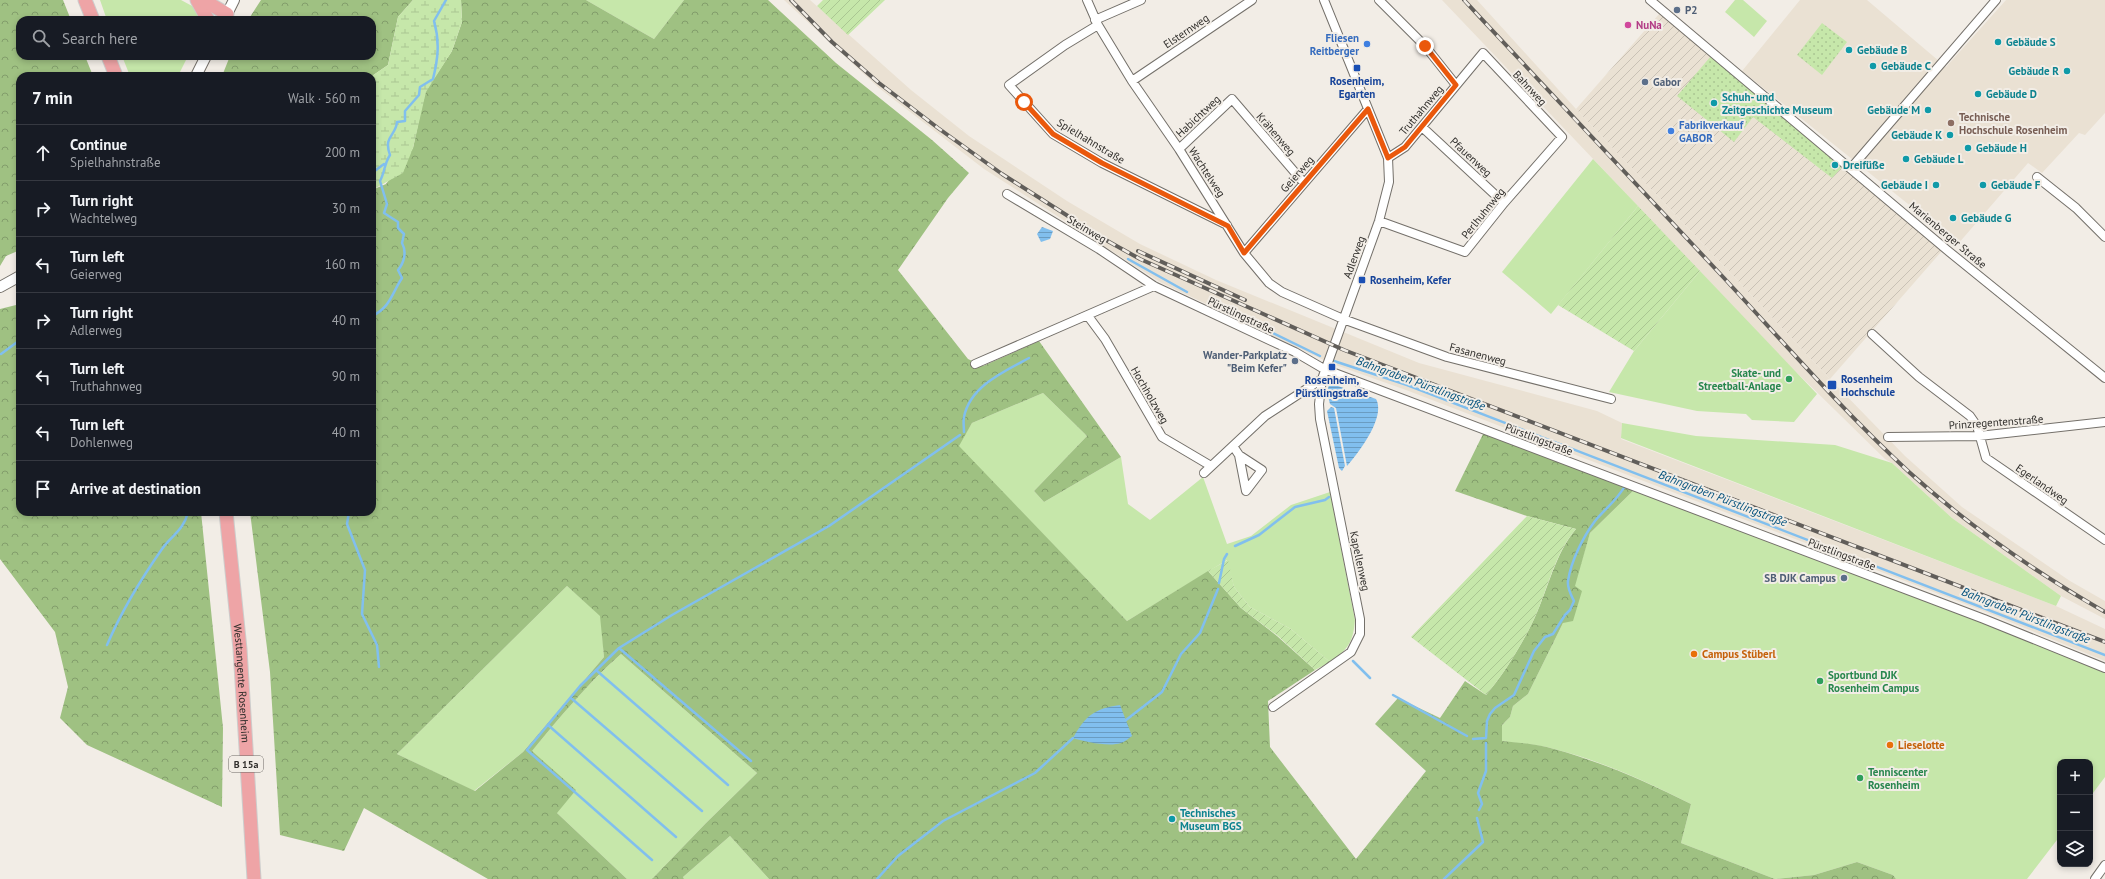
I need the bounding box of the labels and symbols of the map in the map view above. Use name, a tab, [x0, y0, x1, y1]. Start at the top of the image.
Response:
place label: P2	[1685, 3, 1698, 17]
marker: P2	[1672, 5, 1682, 15]
street label: Elsternweg	[1161, 11, 1212, 51]
place label: NuNa	[1636, 18, 1662, 32]
marker: NuNa	[1623, 20, 1633, 30]
place label: Fliesen Reitberger	[1310, 31, 1359, 58]
place label: Gebäude S	[2006, 35, 2056, 49]
route end	[1416, 37, 1434, 55]
marker: Gebäude S	[1993, 37, 2003, 47]
marker: Fliesen Reitberger	[1362, 39, 1372, 49]
place label: Gebäude B	[1857, 43, 1908, 57]
marker: Gebäude B	[1844, 45, 1854, 55]
place label: Gebäude C	[1881, 59, 1931, 73]
marker: Gebäude C	[1868, 61, 1878, 71]
marker: Rosenheim, Egarten	[1352, 63, 1362, 73]
place label: Gebäude R	[2009, 64, 2059, 78]
marker: Gebäude R	[2062, 66, 2072, 76]
street label: Bahnweg	[1510, 67, 1550, 109]
place label: Rosenheim, Egarten	[1330, 74, 1384, 101]
place label: Gabor	[1653, 75, 1681, 89]
marker: Gabor	[1640, 77, 1650, 87]
street label: Truthahnweg	[1396, 82, 1446, 138]
place label: Gebäude D	[1986, 87, 2037, 101]
marker: Gebäude D	[1973, 89, 1983, 99]
place label: Schuh- und Zeitgeschichte Museum	[1722, 90, 1832, 117]
street label: Habichtweg	[1173, 92, 1223, 140]
route start	[1015, 93, 1033, 111]
marker: Schuh- und Zeitgeschichte Museum	[1709, 98, 1719, 108]
place label: Gebäude M	[1867, 103, 1920, 117]
marker: Gebäude M	[1923, 105, 1933, 115]
street label: Krähenweg	[1253, 110, 1299, 158]
place label: Technische Hochschule Rosenheim	[1959, 110, 2068, 137]
street label: Spielhahnstraße	[1055, 115, 1128, 167]
place label: Fabrikverkauf GABOR	[1679, 118, 1745, 145]
marker: Technische Hochschule Rosenheim	[1946, 118, 1956, 128]
marker: Fabrikverkauf GABOR	[1666, 126, 1676, 136]
place label: Gebäude K	[1891, 128, 1942, 142]
marker: Gebäude K	[1945, 130, 1955, 140]
street label: Pfauenweg	[1447, 134, 1495, 180]
place label: Gebäude H	[1976, 141, 2027, 155]
marker: Gebäude H	[1963, 143, 1973, 153]
street label: Wachtelweg	[1186, 144, 1228, 200]
place label: Gebäude L	[1914, 152, 1964, 166]
street label: Geierweg	[1277, 153, 1317, 195]
marker: Gebäude L	[1901, 154, 1911, 164]
place label: Dreifüße	[1843, 158, 1885, 172]
marker: Dreifüße	[1830, 160, 1840, 170]
place label: Gebäude I	[1881, 178, 1928, 192]
place label: Gebäude F	[1991, 178, 2041, 192]
marker: Gebäude I	[1931, 180, 1941, 190]
marker: Gebäude F	[1978, 180, 1988, 190]
street label: Perlhuhnweg	[1458, 185, 1508, 241]
street label: Marienberger Straße	[1906, 199, 1990, 272]
place label: Gebäude G	[1961, 211, 2012, 225]
street label: Steinweg	[1065, 212, 1109, 246]
marker: Gebäude G	[1948, 213, 1958, 223]
street label: Adlerweg	[1340, 234, 1368, 280]
place label: Rosenheim, Kefer	[1370, 273, 1451, 287]
marker: Rosenheim, Kefer	[1357, 275, 1367, 285]
street label: Pürstlingstraße	[1206, 294, 1277, 337]
street label: Fasanenweg	[1448, 340, 1508, 368]
place label: Wander-Parkplatz "Beim Kefer"	[1203, 348, 1287, 375]
water label: Bahngraben Pürstlingstraße	[1354, 353, 1488, 414]
marker: Wander-Parkplatz "Beim Kefer"	[1290, 356, 1300, 366]
marker: Rosenheim, Pürstlingstraße	[1327, 362, 1337, 372]
street label: Hochholzweg	[1128, 364, 1172, 426]
place label: Skate- und Streetball-Anlage	[1698, 366, 1781, 393]
place label: Rosenheim Hochschule	[1841, 372, 1895, 399]
place label: Rosenheim, Pürstlingstraße	[1296, 373, 1369, 400]
marker: Skate- und Streetball-Anlage	[1784, 374, 1794, 384]
marker: Rosenheim Hochschule	[1826, 379, 1838, 391]
street label: Prinzregentenstraße	[1948, 412, 2044, 432]
street label: Pürstlingstraße	[1503, 420, 1575, 458]
street label: Egerlandweg	[2013, 461, 2071, 507]
water label: Bahngraben Pürstlingstraße	[1657, 467, 1790, 530]
street label: Kapellenweg	[1347, 530, 1373, 592]
street label: Pürstlingstraße	[1806, 535, 1878, 573]
place label: SB DJK Campus	[1764, 571, 1836, 585]
marker: SB DJK Campus	[1839, 573, 1849, 583]
water label: Bahngraben Pürstlingstraße	[1960, 584, 2093, 647]
street label: Westtangente Rosenheim	[230, 623, 253, 743]
place label: Campus Stüberl	[1702, 647, 1777, 661]
marker: Campus Stüberl	[1689, 649, 1699, 659]
place label: Sportbund DJK Rosenheim Campus	[1828, 668, 1919, 695]
marker: Sportbund DJK Rosenheim Campus	[1815, 676, 1825, 686]
place label: Lieselotte	[1898, 738, 1945, 752]
marker: Lieselotte	[1885, 740, 1895, 750]
road number: B 15a	[229, 756, 263, 772]
place label: Tenniscenter Rosenheim	[1868, 765, 1928, 792]
marker: Tenniscenter Rosenheim	[1855, 773, 1865, 783]
place label: Technisches Museum BGS	[1180, 806, 1242, 833]
marker: Technisches Museum BGS	[1167, 814, 1177, 824]

